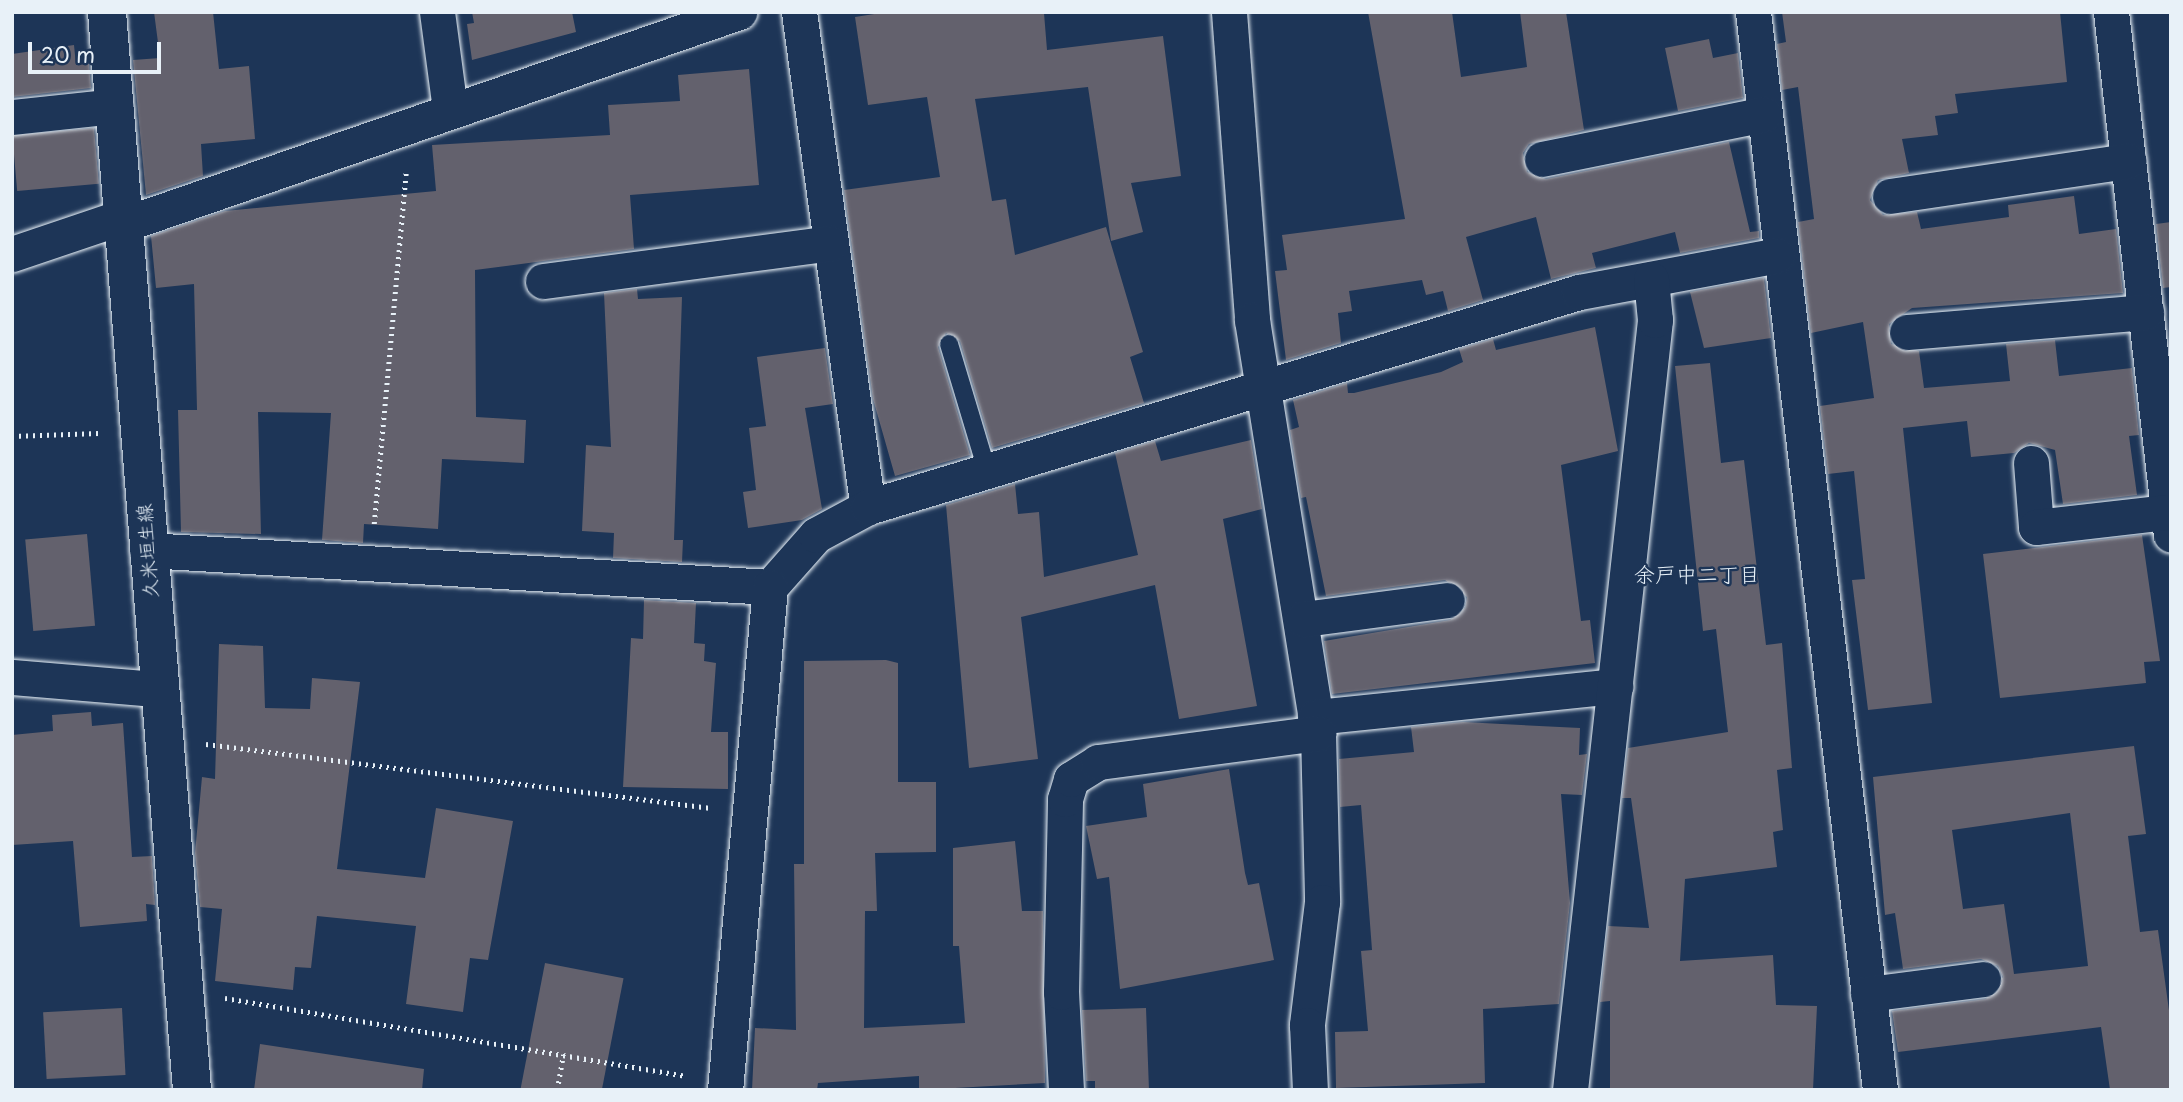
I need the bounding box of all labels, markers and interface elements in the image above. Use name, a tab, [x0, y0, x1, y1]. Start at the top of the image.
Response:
scale bar	[32, 28, 164, 72]
text: 20 m	[41, 38, 95, 70]
street label: 久米垣生線	[132, 503, 162, 599]
district label: 余戸中二丁目	[1634, 560, 1760, 586]

